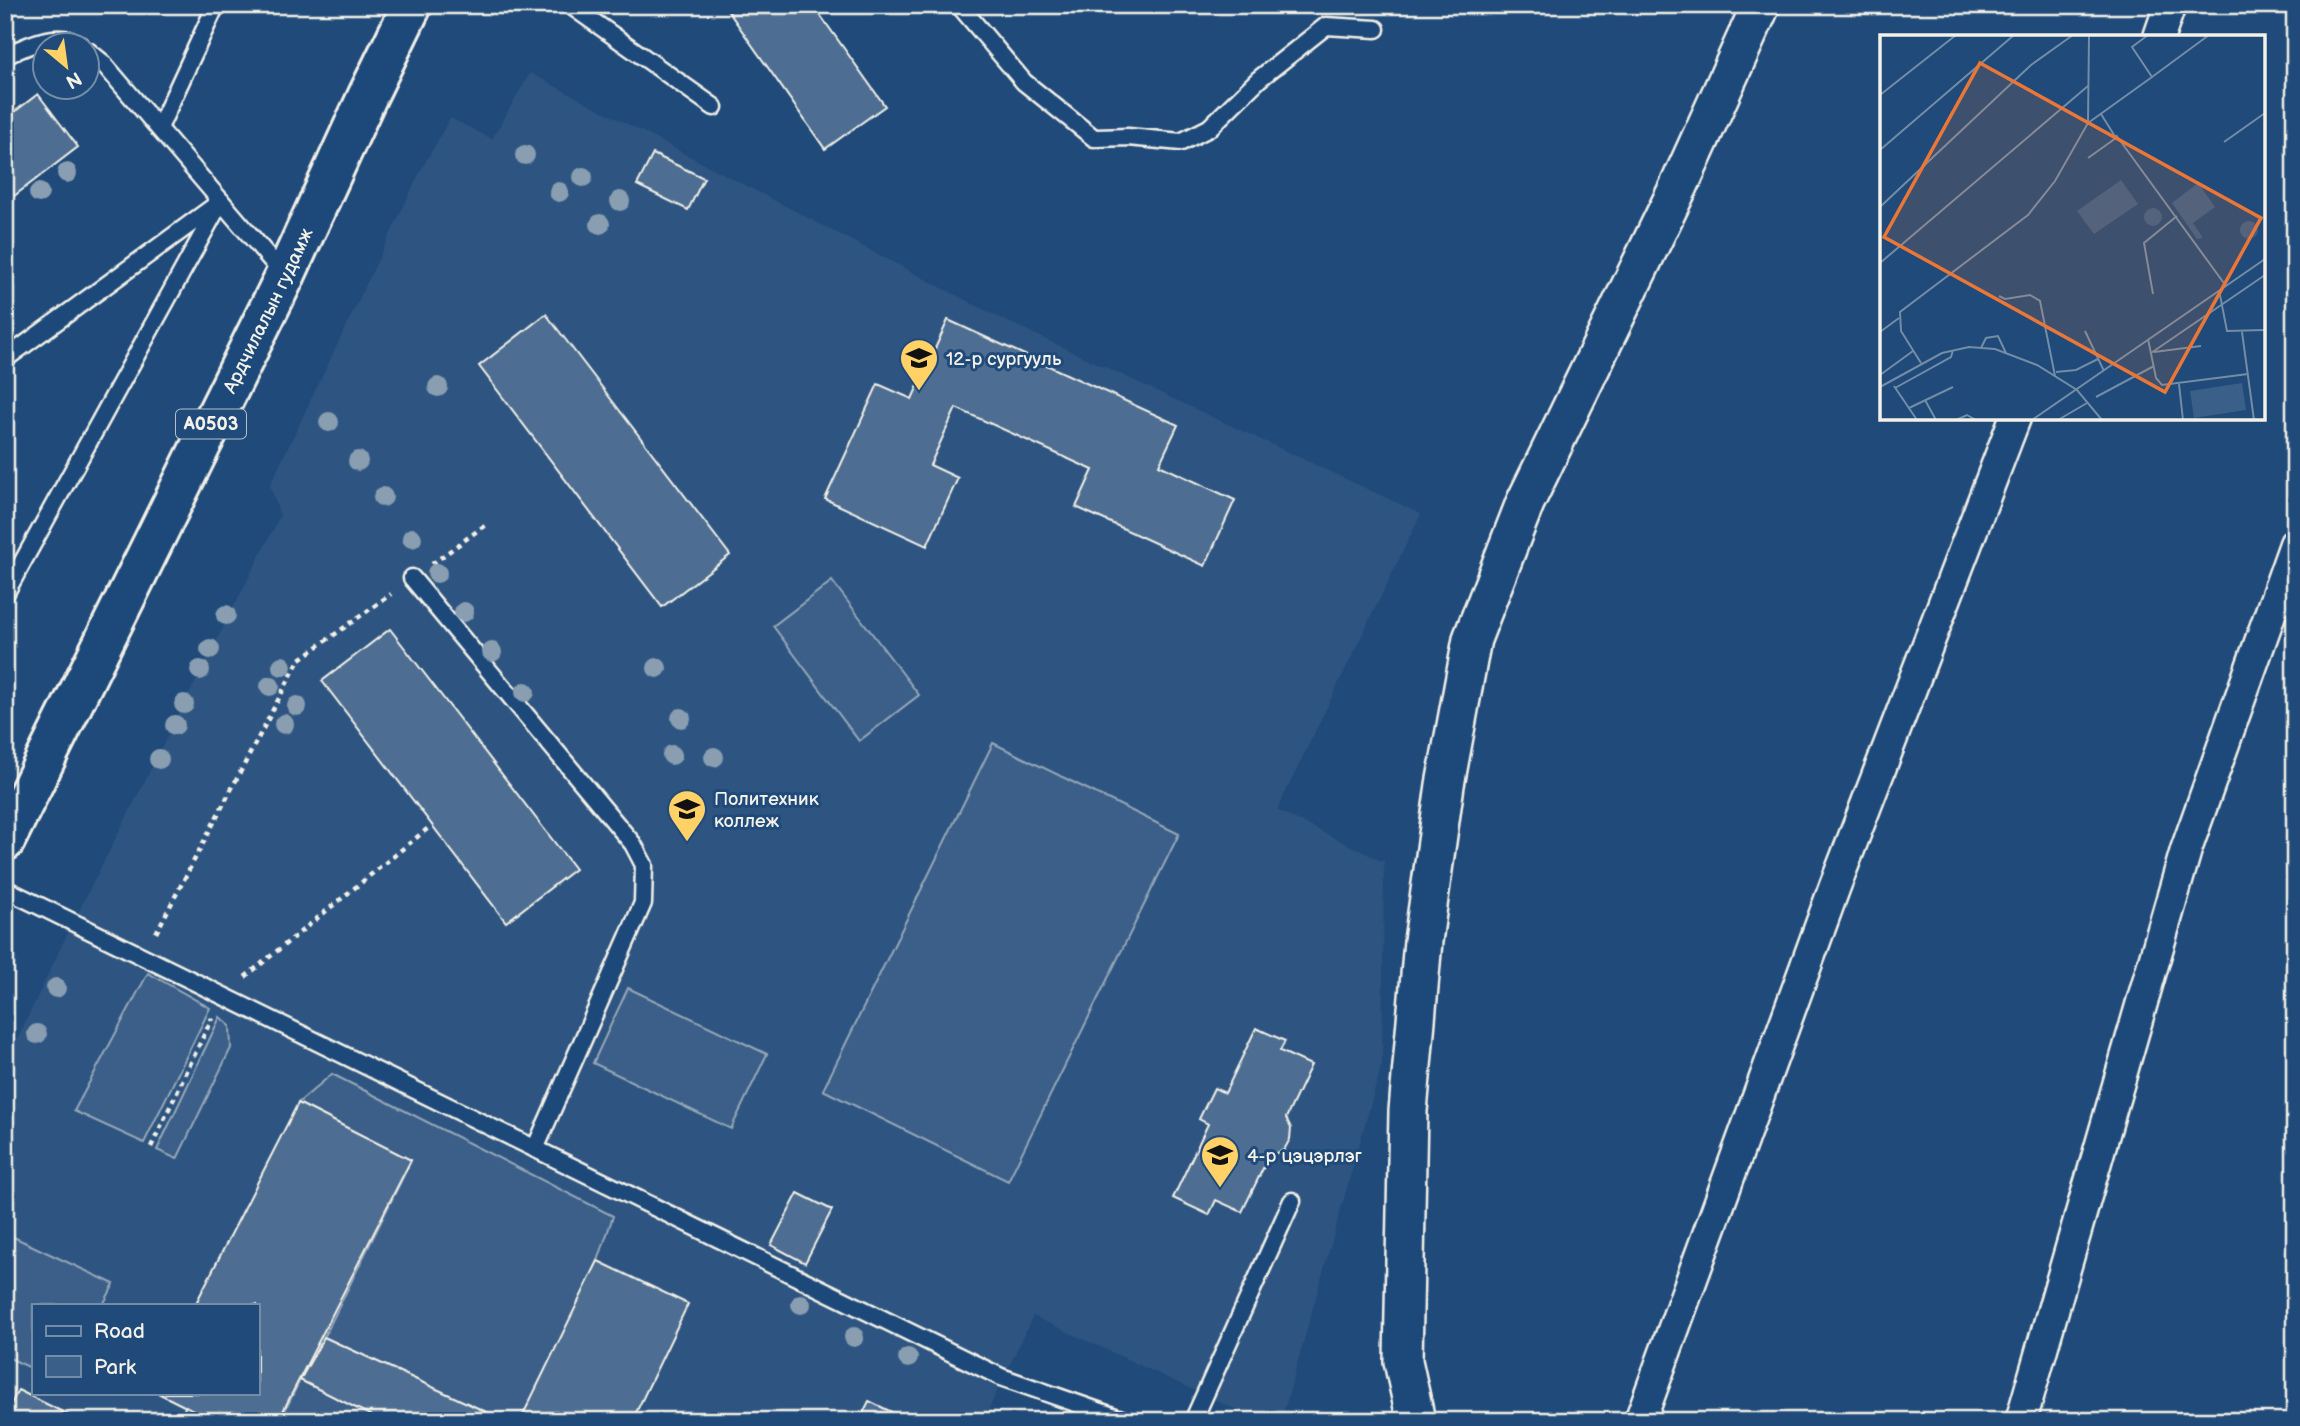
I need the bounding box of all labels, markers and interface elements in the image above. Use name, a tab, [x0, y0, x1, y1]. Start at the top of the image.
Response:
north arrow	[32, 32, 102, 102]
inset map	[1880, 35, 2265, 420]
text: N	[62, 66, 85, 93]
street label: Ардчилалын гудамж	[218, 224, 319, 398]
school or university icon: 12-р сургууль	[898, 337, 940, 392]
place label: 12-р сургууль	[946, 348, 1062, 371]
road number: A0503	[176, 410, 246, 438]
school or university icon: Политехник коллеж	[666, 788, 708, 843]
place label: Политехник коллеж	[714, 788, 819, 833]
school or university icon: 4-р цэцэрлэг	[1199, 1134, 1241, 1189]
place label: 4-р цэцэрлэг	[1247, 1145, 1363, 1168]
legend	[32, 1304, 259, 1394]
text: Road	[94, 1319, 145, 1344]
text: Park	[94, 1355, 137, 1380]

